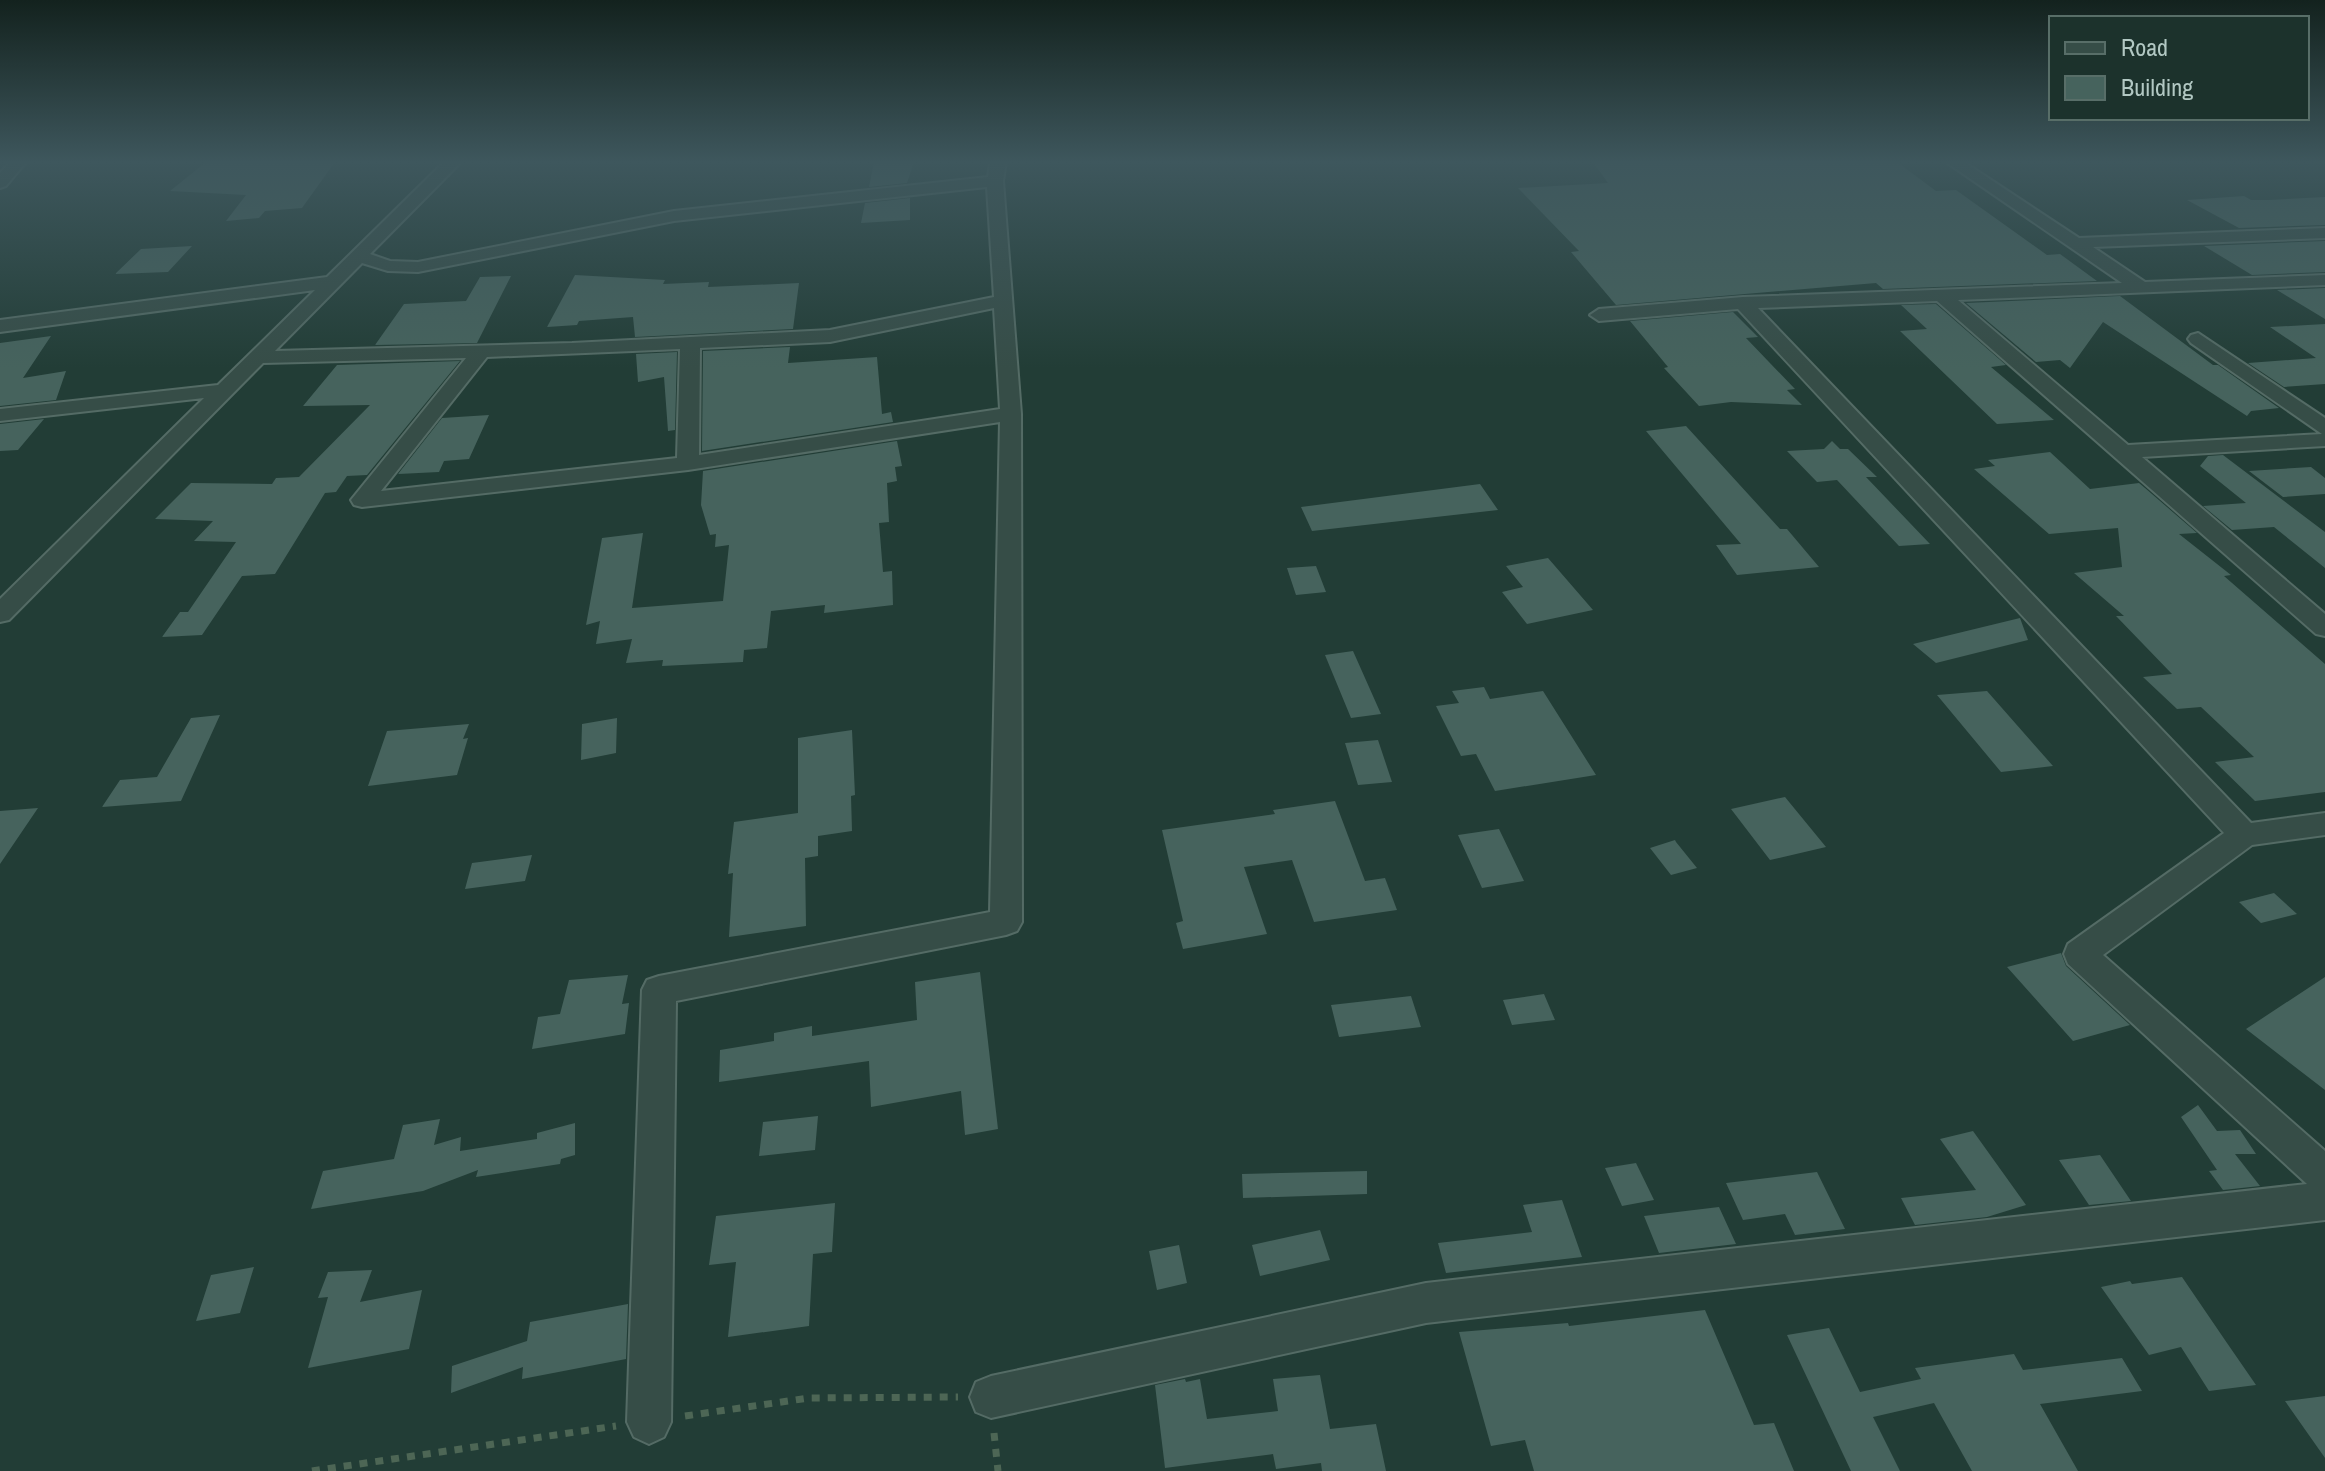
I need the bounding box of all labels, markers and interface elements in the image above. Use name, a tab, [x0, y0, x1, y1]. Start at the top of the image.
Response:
legend	[2049, 16, 2309, 120]
text: Road	[2121, 31, 2168, 63]
text: Building	[2121, 71, 2193, 103]

